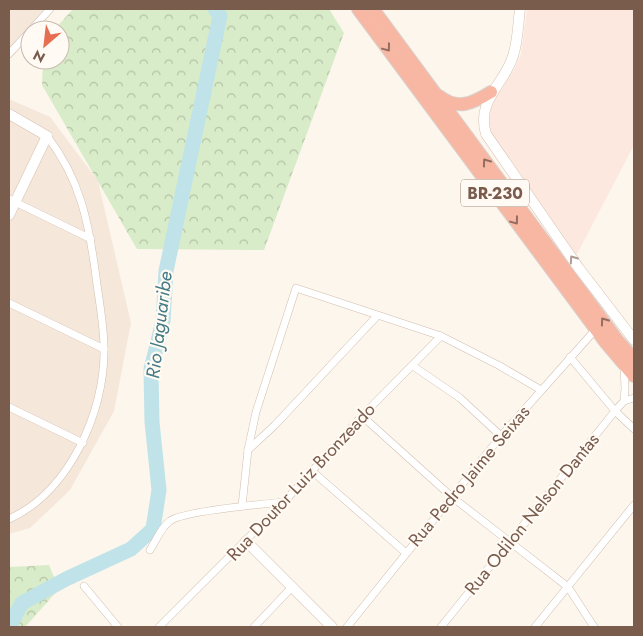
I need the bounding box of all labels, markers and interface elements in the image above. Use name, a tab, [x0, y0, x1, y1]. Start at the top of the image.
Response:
north arrow	[20, 20, 70, 70]
one-way arrow	[382, 42, 390, 51]
text: N	[29, 45, 49, 68]
one-way arrow	[483, 159, 492, 168]
road number: BR-230	[461, 180, 529, 207]
one-way arrow	[510, 215, 518, 224]
one-way arrow	[570, 255, 579, 265]
water label: Rio Jaguaribe	[139, 269, 179, 380]
one-way arrow	[601, 318, 609, 327]
street label: Rua Doutor Luiz Bronzeado	[221, 397, 381, 567]
street label: Rua Pedro Jaime Seixas	[402, 400, 536, 552]
street label: Rua Odilon Nelson Dantas	[459, 428, 605, 600]

